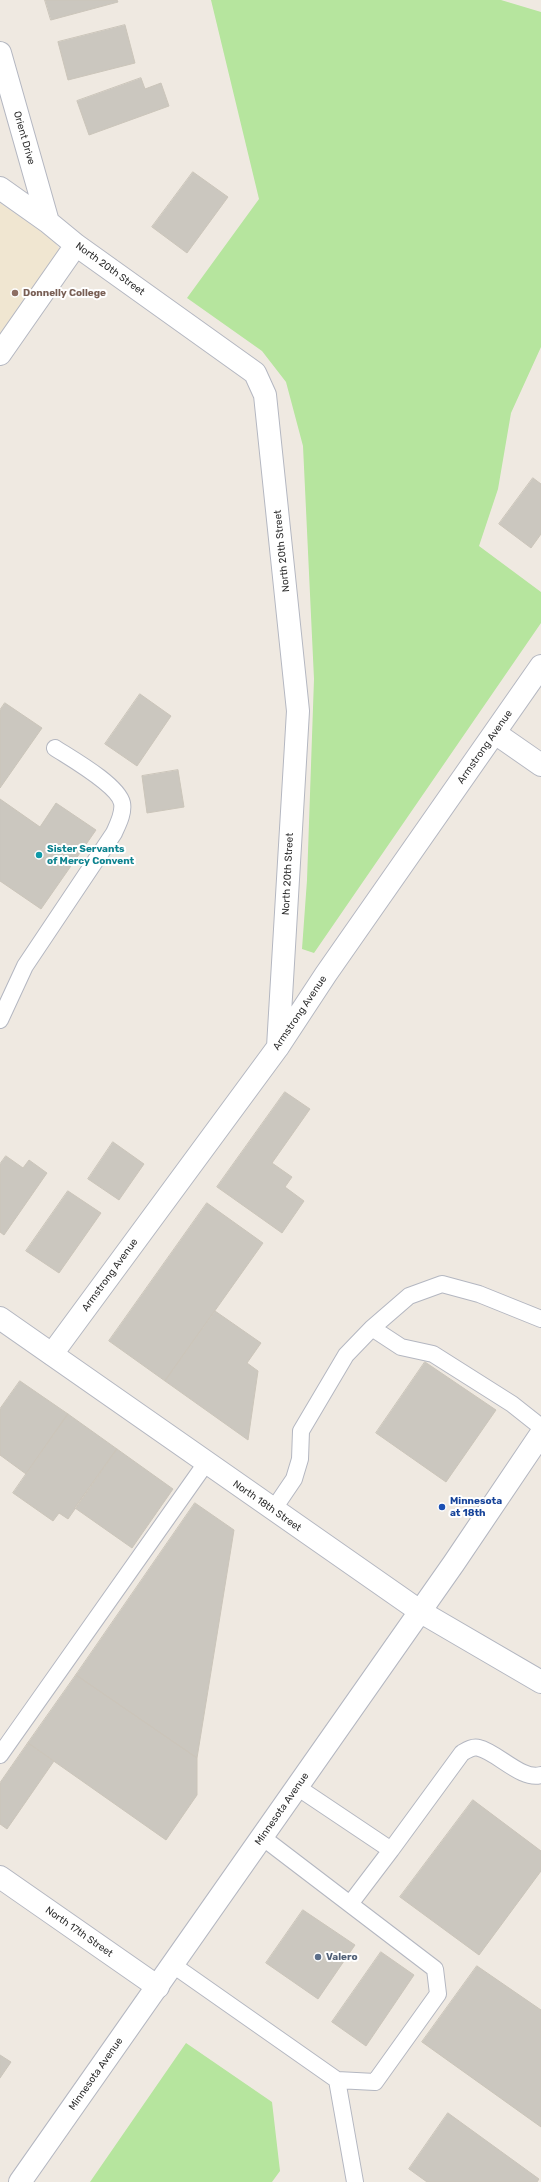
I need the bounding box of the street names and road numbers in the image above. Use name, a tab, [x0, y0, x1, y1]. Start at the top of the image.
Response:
street label: Orient Drive	[11, 110, 37, 166]
street label: North 20th Street	[73, 240, 147, 298]
street label: North 20th Street	[272, 509, 292, 593]
street label: Armstrong Avenue	[455, 708, 515, 786]
street label: North 20th Street	[280, 832, 296, 916]
street label: Armstrong Avenue	[271, 973, 329, 1053]
street label: Armstrong Avenue	[79, 1236, 141, 1314]
street label: North 18th Street	[230, 1478, 304, 1534]
street label: Minnesota Avenue	[252, 1770, 312, 1848]
street label: North 17th Street	[43, 1904, 115, 1960]
street label: Minnesota Avenue	[66, 2035, 126, 2113]

